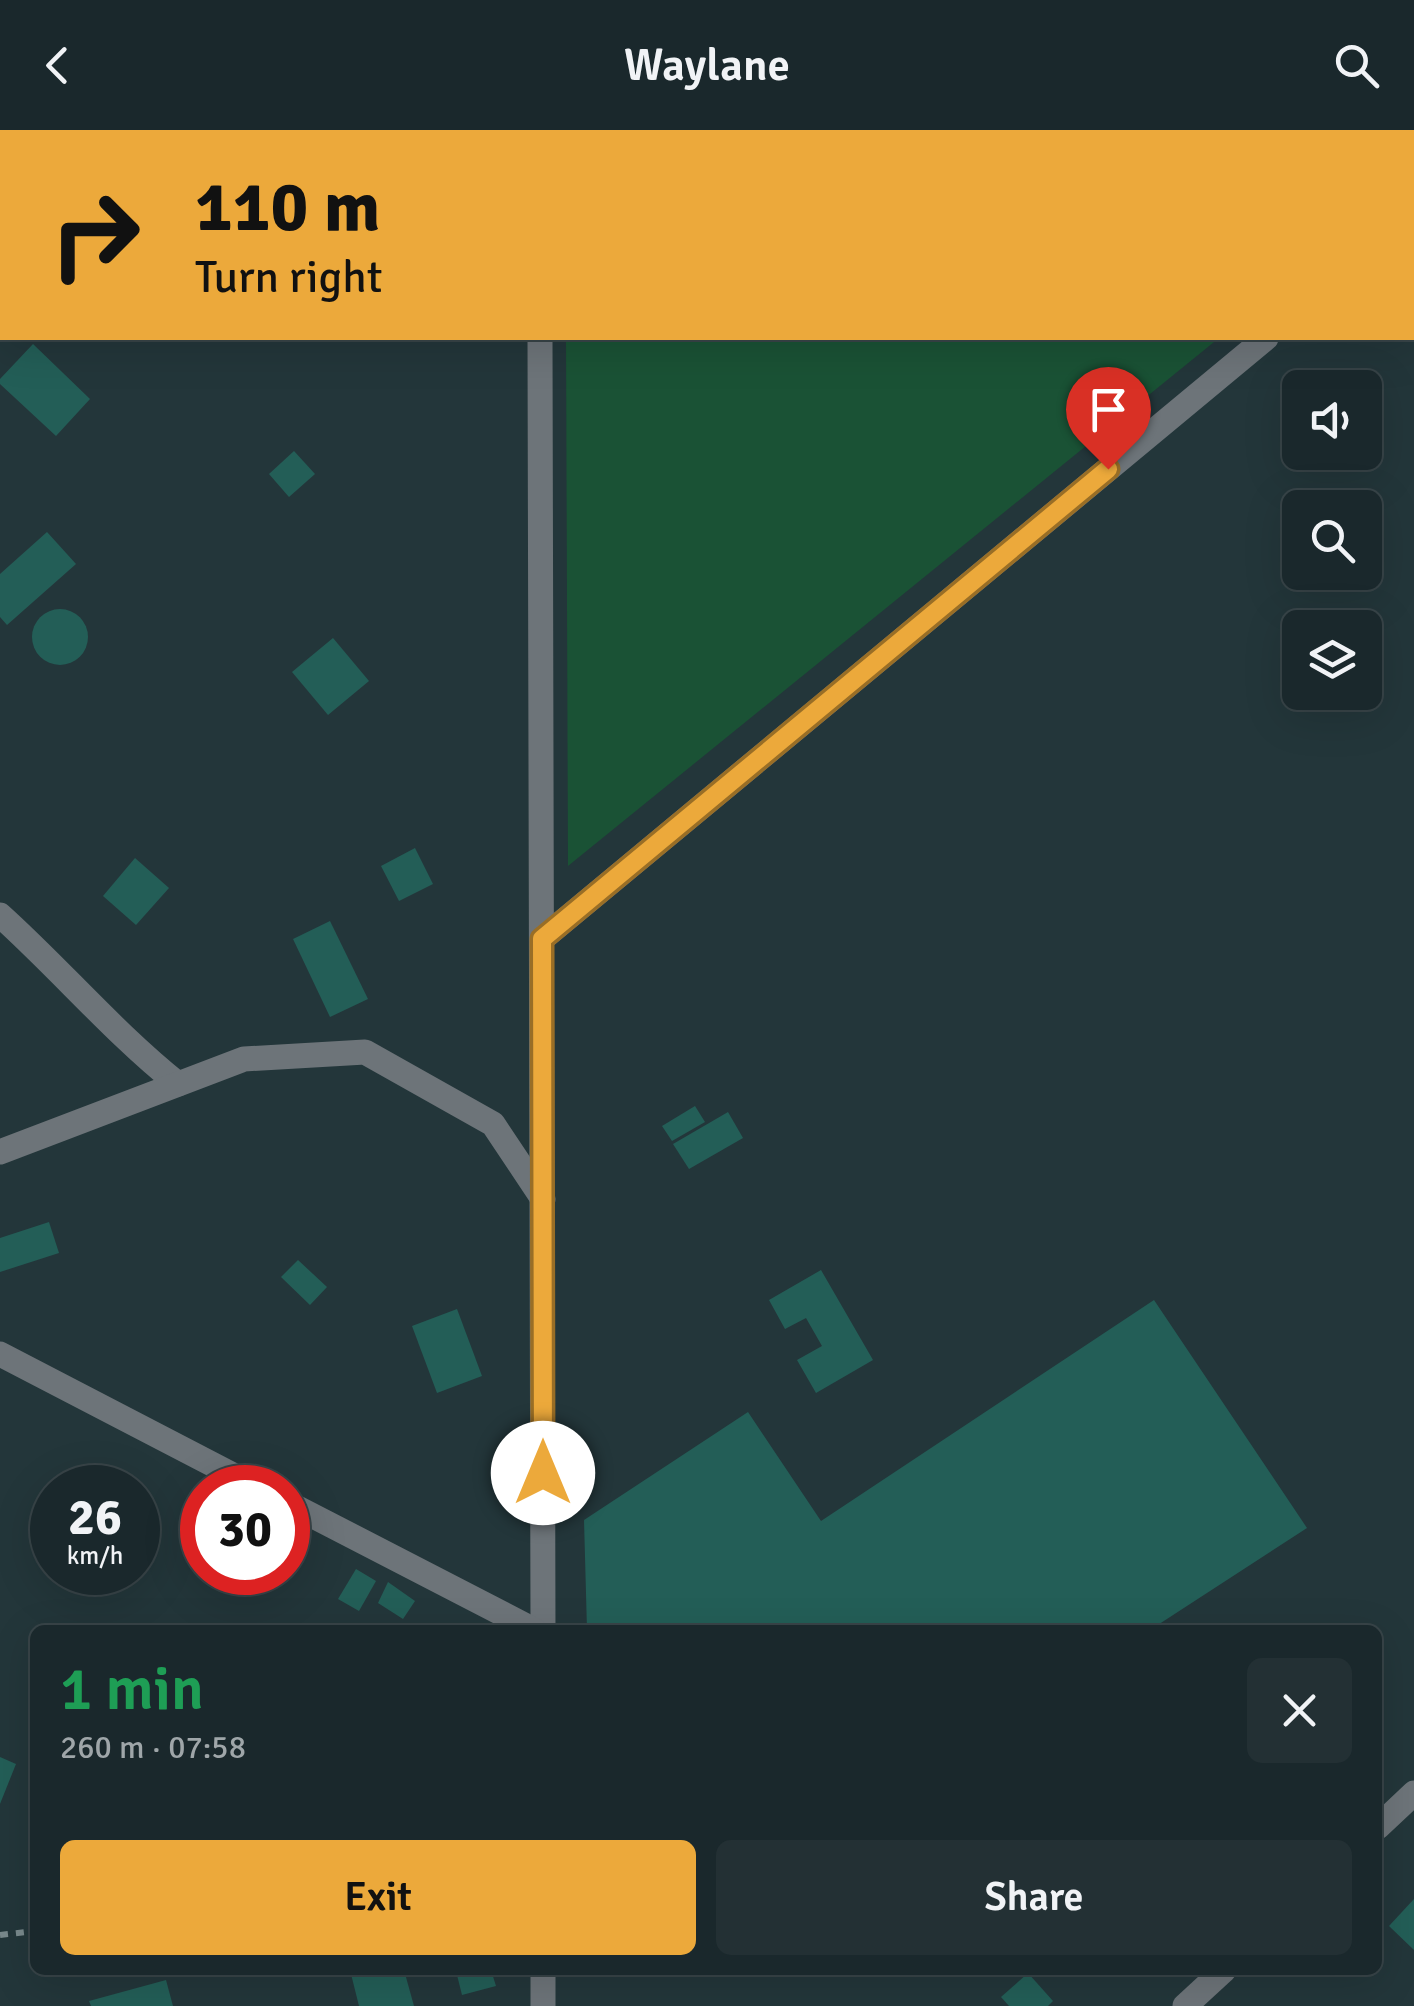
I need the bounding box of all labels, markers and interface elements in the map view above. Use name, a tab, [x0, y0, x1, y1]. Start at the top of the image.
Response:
icon: back	[30, 38, 85, 93]
text: Waylane	[624, 38, 790, 93]
icon: search	[1329, 38, 1384, 93]
text: 110 m	[195, 164, 380, 250]
icon: right	[30, 170, 160, 300]
text: Turn right	[195, 250, 383, 305]
pin	[1066, 367, 1151, 470]
map controls	[1282, 370, 1382, 710]
button: sound	[1282, 370, 1382, 470]
icon: arrive	[1081, 382, 1136, 437]
button: search	[1282, 490, 1382, 590]
button: layers	[1282, 610, 1382, 710]
position arrow	[491, 1421, 595, 1525]
speed limit sign: 30	[180, 1465, 310, 1595]
text: 26	[68, 1487, 122, 1549]
text: km/h	[67, 1540, 123, 1571]
text: 1 min	[60, 1653, 204, 1727]
button: close	[1247, 1658, 1352, 1763]
text: 260 m · 07:58	[60, 1728, 246, 1767]
button: Exit	[60, 1840, 696, 1955]
button: Share	[716, 1840, 1352, 1955]

